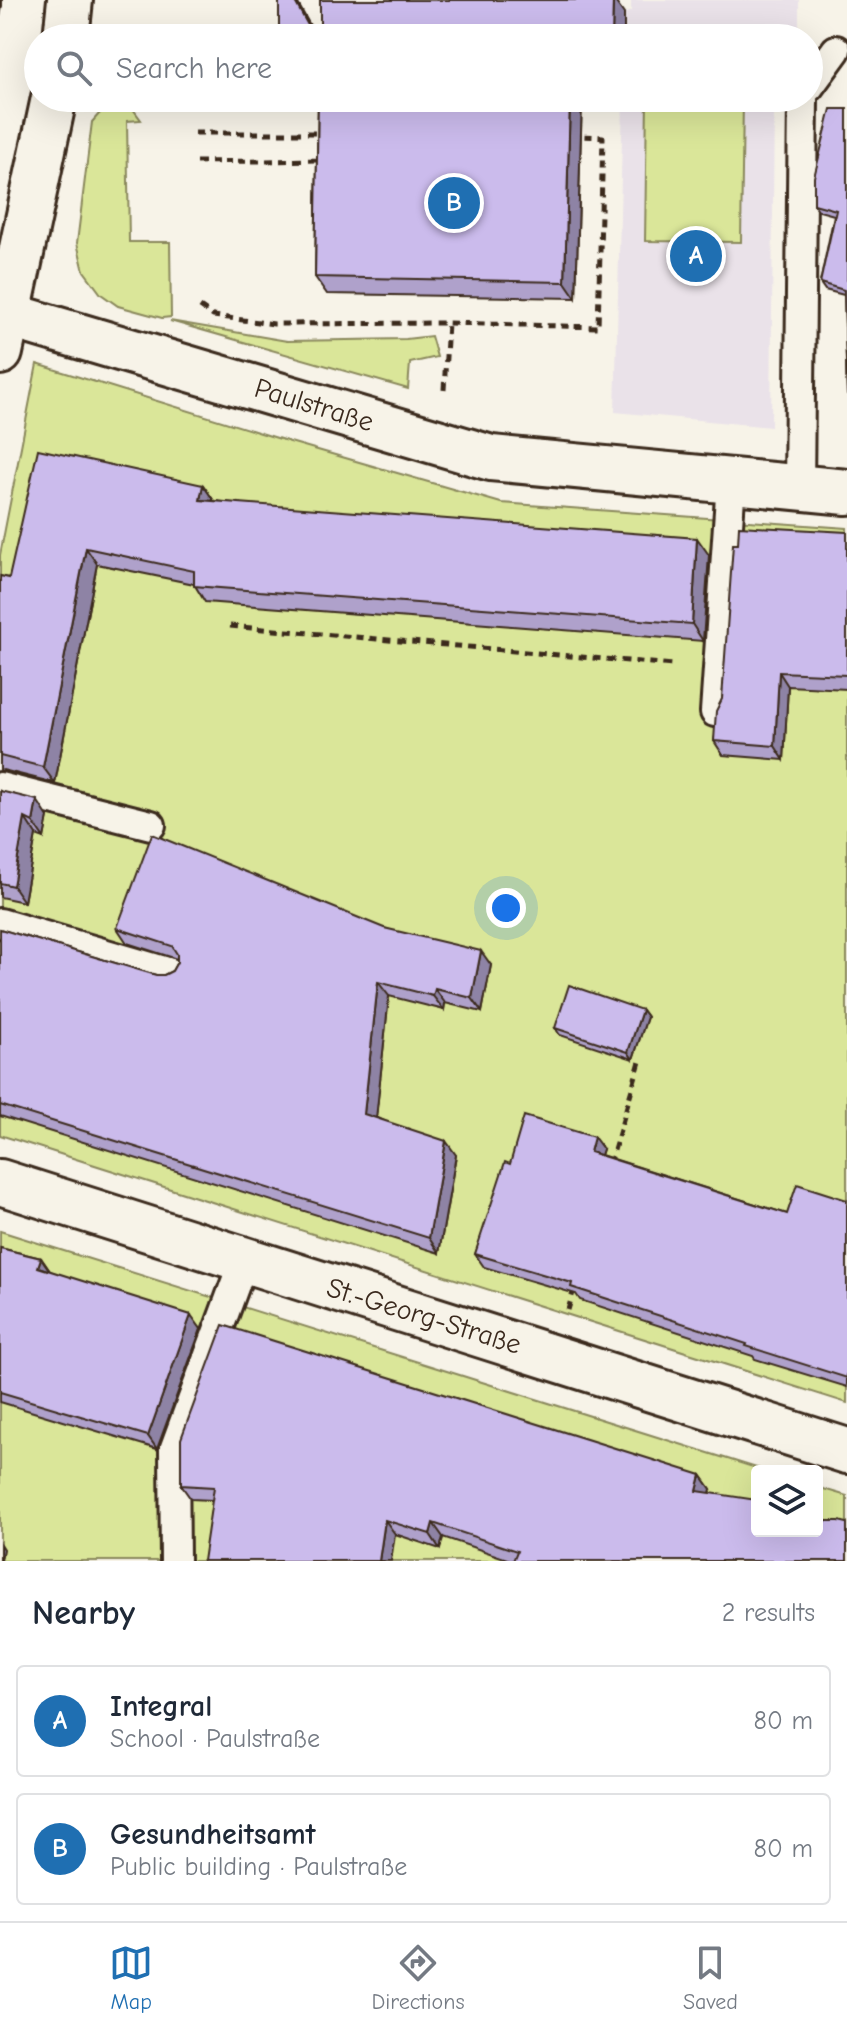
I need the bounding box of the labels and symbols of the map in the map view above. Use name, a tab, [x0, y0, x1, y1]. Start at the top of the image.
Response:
pin: B	[428, 173, 480, 233]
pin: A	[670, 226, 722, 286]
street label: Paulstraße	[251, 372, 377, 438]
your location	[486, 888, 526, 928]
street label: St.-Georg-Straße	[323, 1271, 525, 1361]

